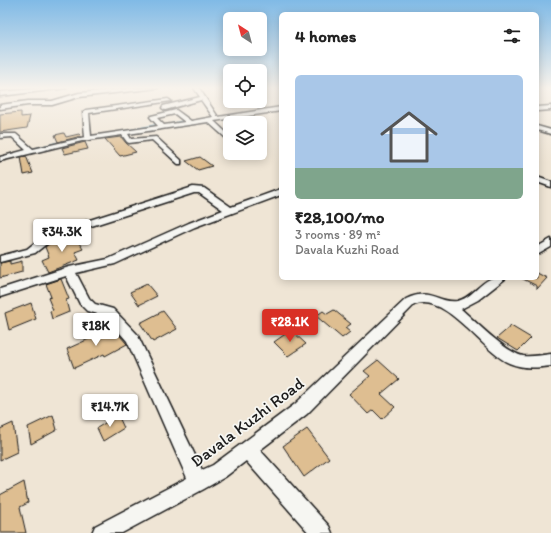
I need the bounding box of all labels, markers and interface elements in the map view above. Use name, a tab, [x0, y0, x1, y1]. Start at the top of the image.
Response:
north arrow	[223, 12, 267, 56]
map controls	[223, 12, 267, 160]
icon: filters	[501, 25, 523, 47]
text: 4 homes	[295, 26, 356, 46]
button: locate	[223, 64, 267, 108]
icon: home	[373, 101, 445, 173]
button: layers	[223, 116, 267, 160]
text: ₹28,100/mo	[295, 207, 385, 227]
pin: ₹34.3K	[29, 219, 95, 253]
text: ₹34.3K	[42, 224, 82, 239]
text: 3 rooms · 89 m²	[295, 227, 381, 242]
text: Davala Kuzhi Road	[295, 242, 399, 257]
pin: ₹28.1K	[257, 309, 323, 343]
pin: ₹18K	[72, 313, 120, 347]
text: ₹28.1K	[271, 314, 309, 329]
text: ₹18K	[82, 318, 110, 333]
street label: Davala Kuzhi Road	[187, 373, 307, 471]
pin: ₹14.7K	[77, 394, 143, 428]
text: ₹14.7K	[91, 399, 129, 414]

